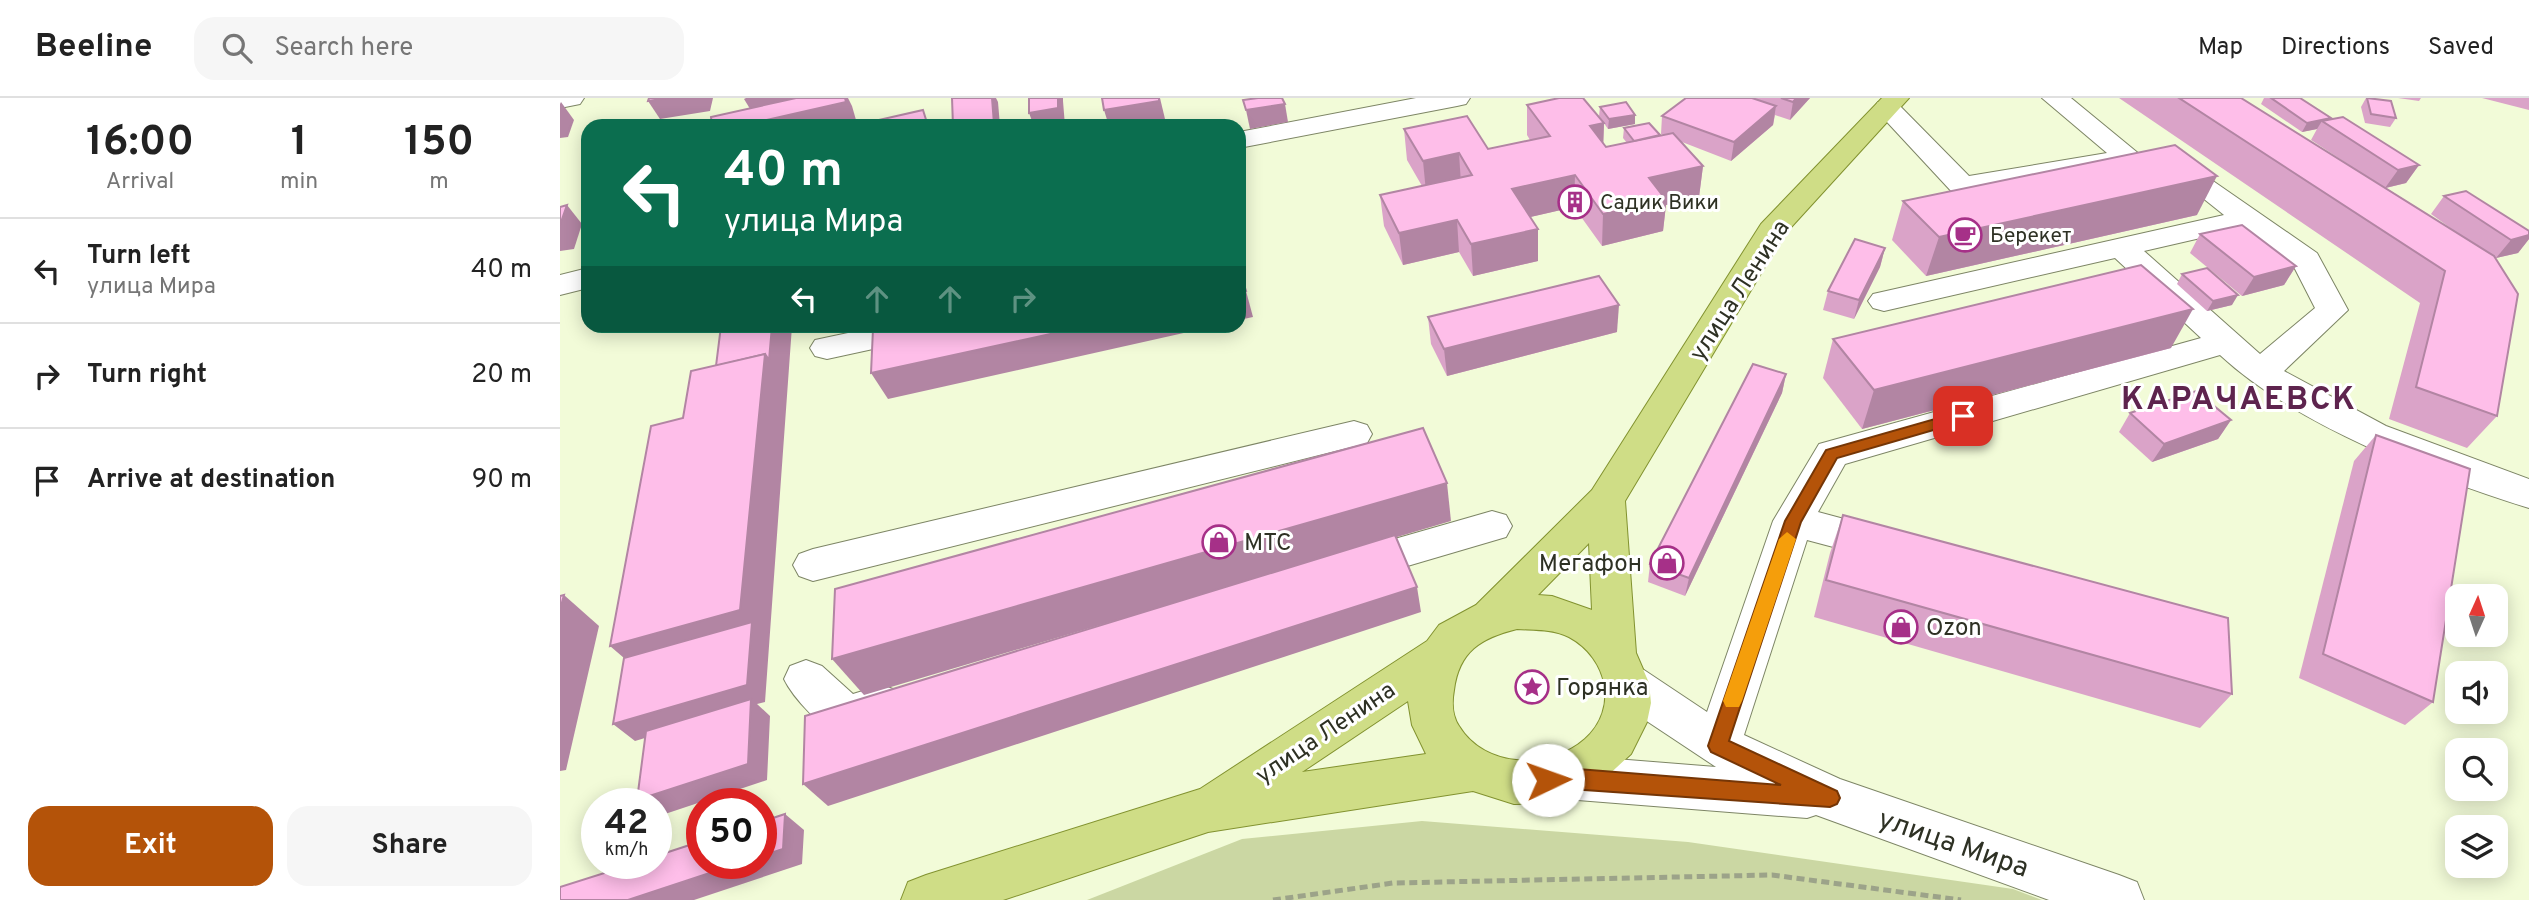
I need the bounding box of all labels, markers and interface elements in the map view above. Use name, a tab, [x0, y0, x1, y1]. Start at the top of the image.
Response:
search box	[194, 17, 684, 80]
text: Beeline	[35, 27, 152, 69]
icon: search	[218, 29, 256, 67]
text: Search here	[274, 32, 413, 65]
text: Map	[2198, 33, 2243, 63]
text: Directions	[2281, 33, 2390, 63]
text: Saved	[2428, 33, 2494, 63]
text: 16:00	[86, 117, 194, 170]
text: 1	[291, 117, 308, 170]
text: 150	[404, 117, 474, 170]
text: 40 m	[724, 142, 843, 204]
icon: left	[609, 147, 700, 238]
text: Arrival	[106, 168, 174, 197]
text: min	[280, 168, 318, 197]
text: m	[429, 168, 449, 197]
building icon: Садик Вики	[1556, 183, 1594, 221]
place label: Садик Вики	[1600, 190, 1719, 217]
text: улица Мира	[724, 203, 903, 243]
street label: улица Ленина	[1684, 215, 1797, 367]
cafe icon: Берекет	[1946, 216, 1984, 254]
place label: Берекет	[1990, 223, 2072, 250]
text: Turn left	[87, 240, 191, 273]
icon: left	[28, 252, 66, 290]
text: 40 m	[471, 254, 532, 287]
text: улица Мира	[87, 273, 216, 302]
icon: left	[785, 280, 823, 318]
icon: ahead	[858, 280, 896, 318]
icon: ahead	[931, 280, 969, 318]
icon: right	[1004, 280, 1042, 318]
icon: right	[28, 357, 66, 395]
text: Turn right	[87, 359, 207, 392]
text: 20 m	[471, 359, 532, 392]
district label: КАРАЧАЕВСК	[2121, 381, 2357, 421]
pin	[1933, 386, 1993, 446]
icon: arrive	[1944, 397, 1982, 435]
icon: arrive	[28, 462, 66, 500]
text: Arrive at destination	[87, 464, 335, 497]
text: 90 m	[472, 464, 532, 497]
shop icon: МТС	[1200, 523, 1238, 561]
place label: МТС	[1244, 529, 1292, 559]
shop icon: Мегафон	[1648, 544, 1686, 582]
place label: Мегафон	[1539, 550, 1642, 580]
north arrow	[2445, 584, 2508, 648]
map controls	[2445, 584, 2508, 878]
shop icon: Ozon	[1882, 608, 1920, 646]
place label: Ozon	[1926, 614, 1982, 644]
button: sound	[2445, 661, 2508, 724]
place icon: Горянка	[1513, 668, 1551, 706]
place label: Горянка	[1556, 674, 1649, 704]
street label: улица Ленина	[1251, 676, 1402, 791]
button: search	[2445, 738, 2508, 801]
position arrow	[1511, 743, 1585, 817]
speed limit sign: 50	[686, 788, 777, 879]
text: 42	[605, 802, 648, 846]
street label: улица Мира	[1873, 802, 2033, 887]
button: Exit	[28, 806, 273, 886]
button: Share	[287, 806, 532, 886]
button: layers	[2445, 815, 2508, 878]
text: km/h	[605, 839, 648, 862]

